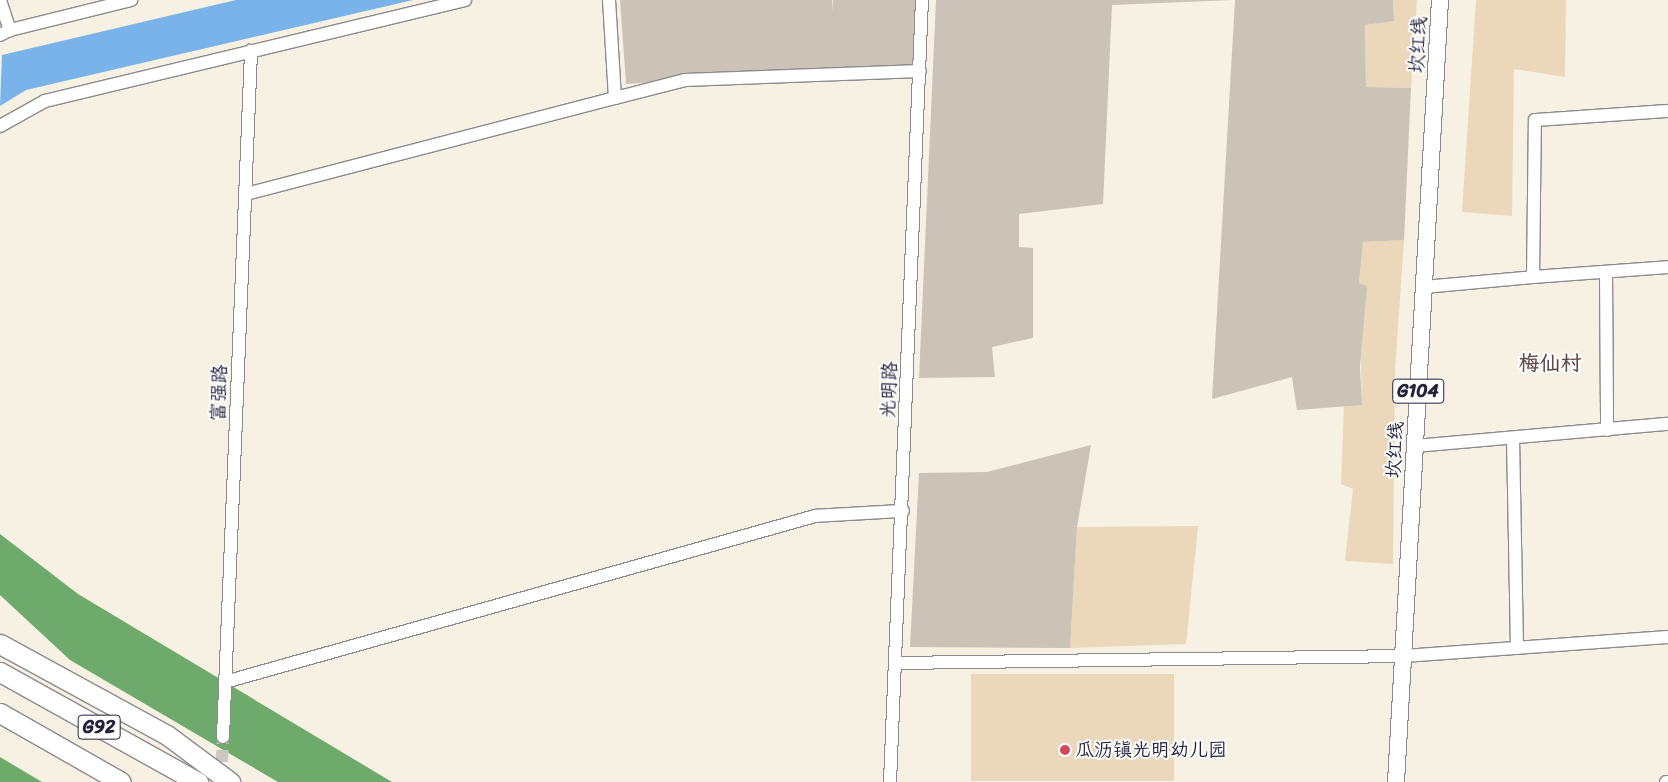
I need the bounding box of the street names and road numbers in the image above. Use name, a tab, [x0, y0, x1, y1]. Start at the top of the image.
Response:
street label: 坎红线	[1405, 16, 1431, 74]
street label: 光明路	[877, 361, 901, 419]
street label: 富强路	[207, 364, 231, 422]
road number: G104	[1392, 376, 1444, 406]
street label: 坎红线	[1382, 421, 1408, 479]
road number: G92	[76, 712, 122, 742]

